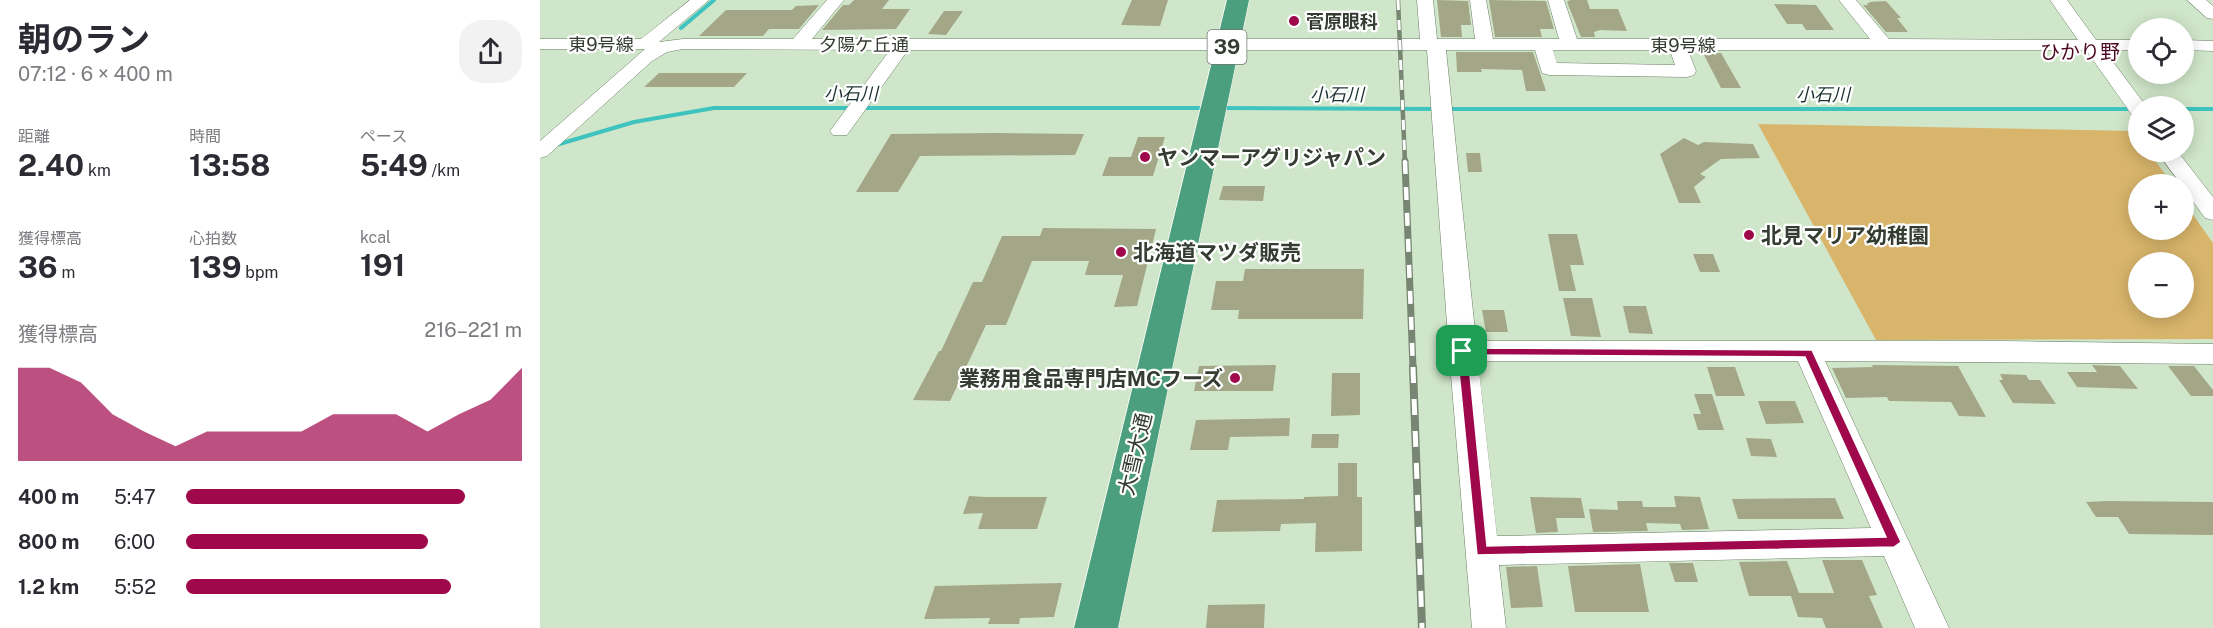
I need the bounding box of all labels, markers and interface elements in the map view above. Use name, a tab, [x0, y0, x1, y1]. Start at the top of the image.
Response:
place label: 菅原眼科	[1306, 11, 1378, 32]
marker: 菅原眼科	[1287, 14, 1301, 28]
map controls	[2128, 18, 2194, 318]
button: locate	[2128, 18, 2194, 84]
text: 朝のラン	[18, 20, 150, 58]
button: share	[459, 20, 522, 83]
road number: 39	[1208, 30, 1246, 64]
street label: 東9号線	[568, 34, 634, 55]
street label: 夕陽ケ丘通	[819, 34, 909, 55]
street label: 東9号線	[1650, 35, 1716, 56]
district label: ひかり野	[2040, 40, 2120, 64]
text: 07:12 · 6 × 400 m	[18, 62, 173, 86]
water label: 小石川	[824, 83, 880, 104]
water label: 小石川	[1310, 84, 1366, 105]
water label: 小石川	[1796, 84, 1852, 105]
button: layers	[2128, 96, 2194, 162]
text: 距離	[18, 127, 50, 146]
text: 時間	[189, 127, 221, 146]
text: ペース	[360, 127, 407, 146]
place label: ヤンマーアグリジャパン	[1157, 145, 1386, 170]
text: 2.40	[18, 147, 84, 183]
text: 13:58	[189, 147, 270, 183]
text: 5:49	[360, 147, 428, 183]
marker: ヤンマーアグリジャパン	[1138, 150, 1152, 164]
text: km	[84, 161, 111, 180]
text: /km	[428, 161, 460, 180]
button: +	[2128, 174, 2194, 240]
place label: 北見マリア幼稚園	[1761, 223, 1929, 248]
text: kcal	[360, 228, 391, 247]
marker: 北見マリア幼稚園	[1742, 228, 1756, 242]
text: 獲得標高	[18, 229, 82, 248]
text: 心拍数	[189, 229, 237, 248]
place label: 北海道マツダ販売	[1133, 240, 1301, 265]
marker: 北海道マツダ販売	[1114, 245, 1128, 259]
text: 191	[360, 247, 405, 283]
text: 36	[18, 249, 58, 285]
text: 139	[189, 249, 241, 285]
button: −	[2128, 252, 2194, 318]
text: m	[58, 263, 75, 282]
text: bpm	[241, 263, 278, 282]
text: 216–221 m	[424, 318, 522, 342]
text: 獲得標高	[18, 322, 98, 346]
pin	[1436, 325, 1487, 376]
icon: arrive	[1445, 334, 1478, 367]
place label: 業務用食品専門店MCフーズ	[959, 366, 1223, 391]
marker: 業務用食品専門店MCフーズ	[1228, 371, 1242, 385]
street label: 大雪大通	[1113, 410, 1157, 498]
text: 400 m	[18, 485, 79, 509]
text: 5:47	[114, 485, 156, 509]
text: 800 m	[18, 530, 80, 554]
text: 6:00	[114, 530, 155, 554]
text: 1.2 km	[18, 575, 79, 599]
text: 5:52	[114, 575, 156, 599]

